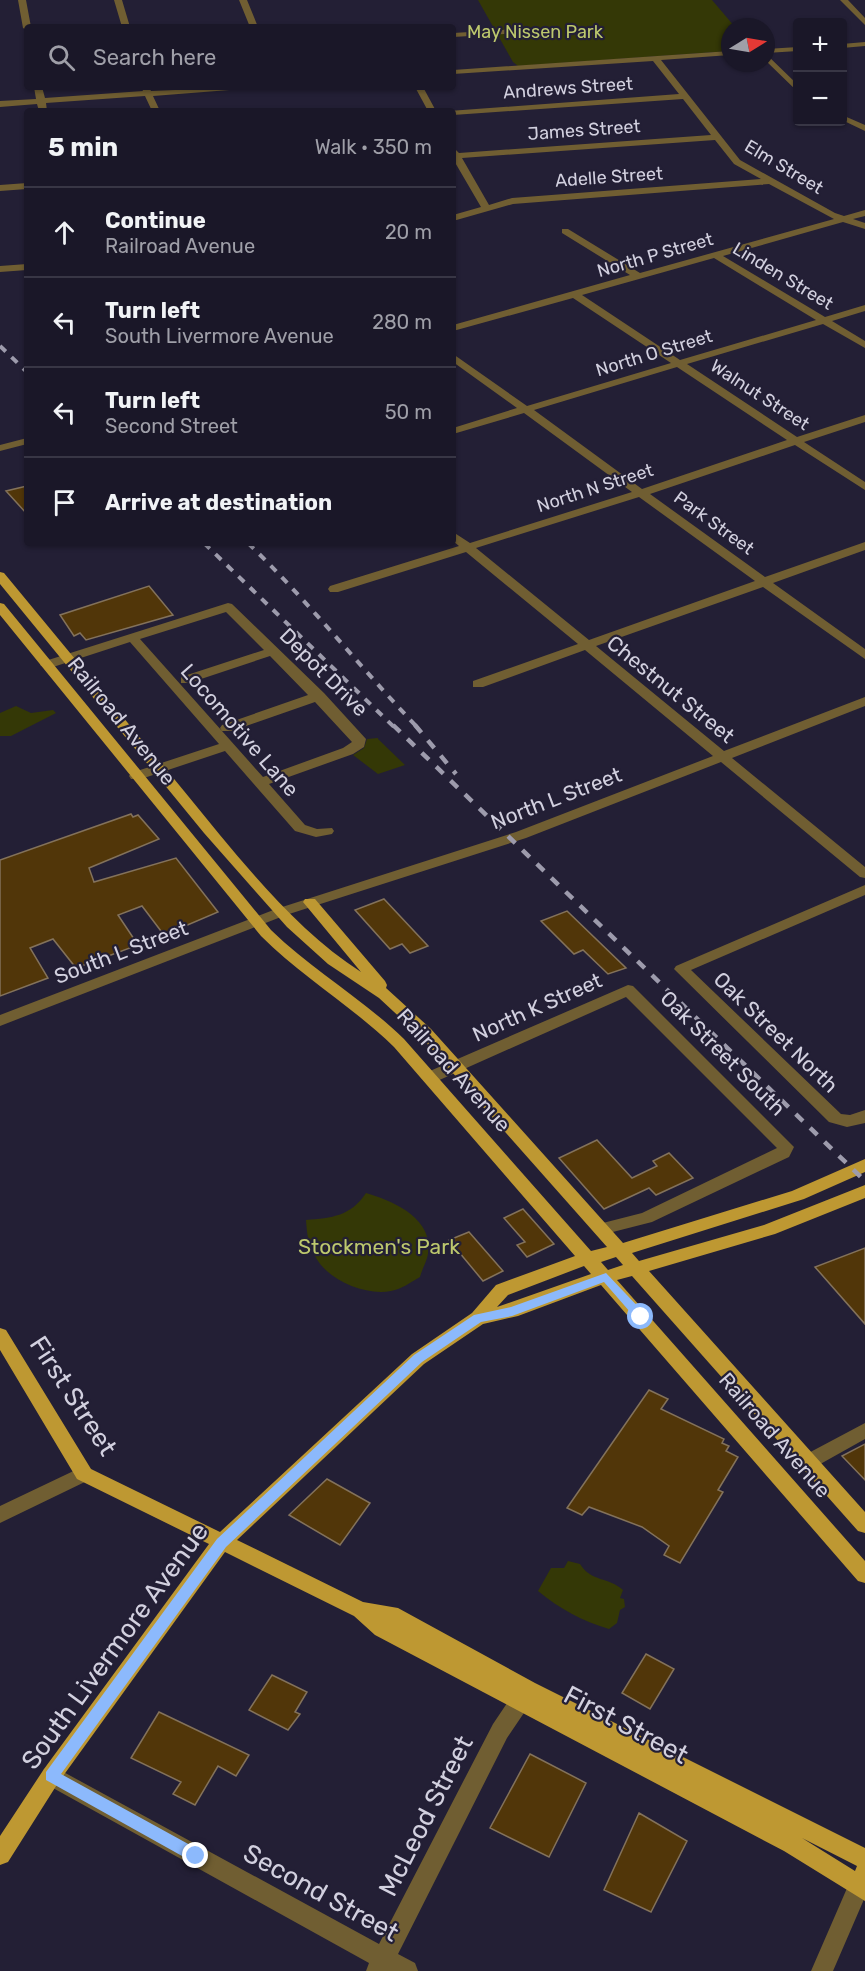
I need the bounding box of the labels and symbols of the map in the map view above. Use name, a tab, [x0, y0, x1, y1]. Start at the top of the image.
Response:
north arrow	[721, 18, 775, 72]
park label: May Nissen Park	[467, 21, 604, 43]
street label: Andrews Street	[502, 72, 634, 104]
street label: James Street	[527, 115, 641, 145]
street label: Elm Street	[741, 135, 827, 199]
street label: Adelle Street	[554, 162, 664, 192]
street label: North P Street	[594, 228, 716, 282]
street label: Linden Street	[729, 237, 837, 315]
street label: North O Street	[593, 325, 715, 381]
street label: Walnut Street	[706, 355, 814, 435]
street label: North N Street	[534, 459, 656, 517]
street label: Park Street	[670, 487, 758, 559]
street label: Depot Drive	[275, 623, 373, 721]
street label: Chestnut Street	[602, 630, 740, 748]
street label: Railroad Avenue	[63, 652, 181, 790]
street label: Locomotive Lane	[176, 659, 304, 801]
street label: North L Street	[487, 762, 625, 834]
street label: South L Street	[51, 915, 191, 989]
street label: Oak Street North	[709, 966, 843, 1098]
street label: North K Street	[468, 967, 606, 1047]
street label: Oak Street South	[655, 985, 791, 1121]
street label: Railroad Avenue	[392, 1003, 516, 1137]
park label: Stockmen's Park	[298, 1234, 460, 1259]
route start	[627, 1303, 653, 1329]
street label: First Street	[23, 1330, 123, 1462]
street label: Railroad Avenue	[714, 1367, 836, 1503]
street label: South Livermore Avenue	[15, 1517, 215, 1775]
street label: First Street	[559, 1679, 693, 1771]
street label: McLeod Street	[372, 1731, 480, 1901]
street label: Second Street	[238, 1838, 404, 1948]
route end	[182, 1842, 208, 1868]

